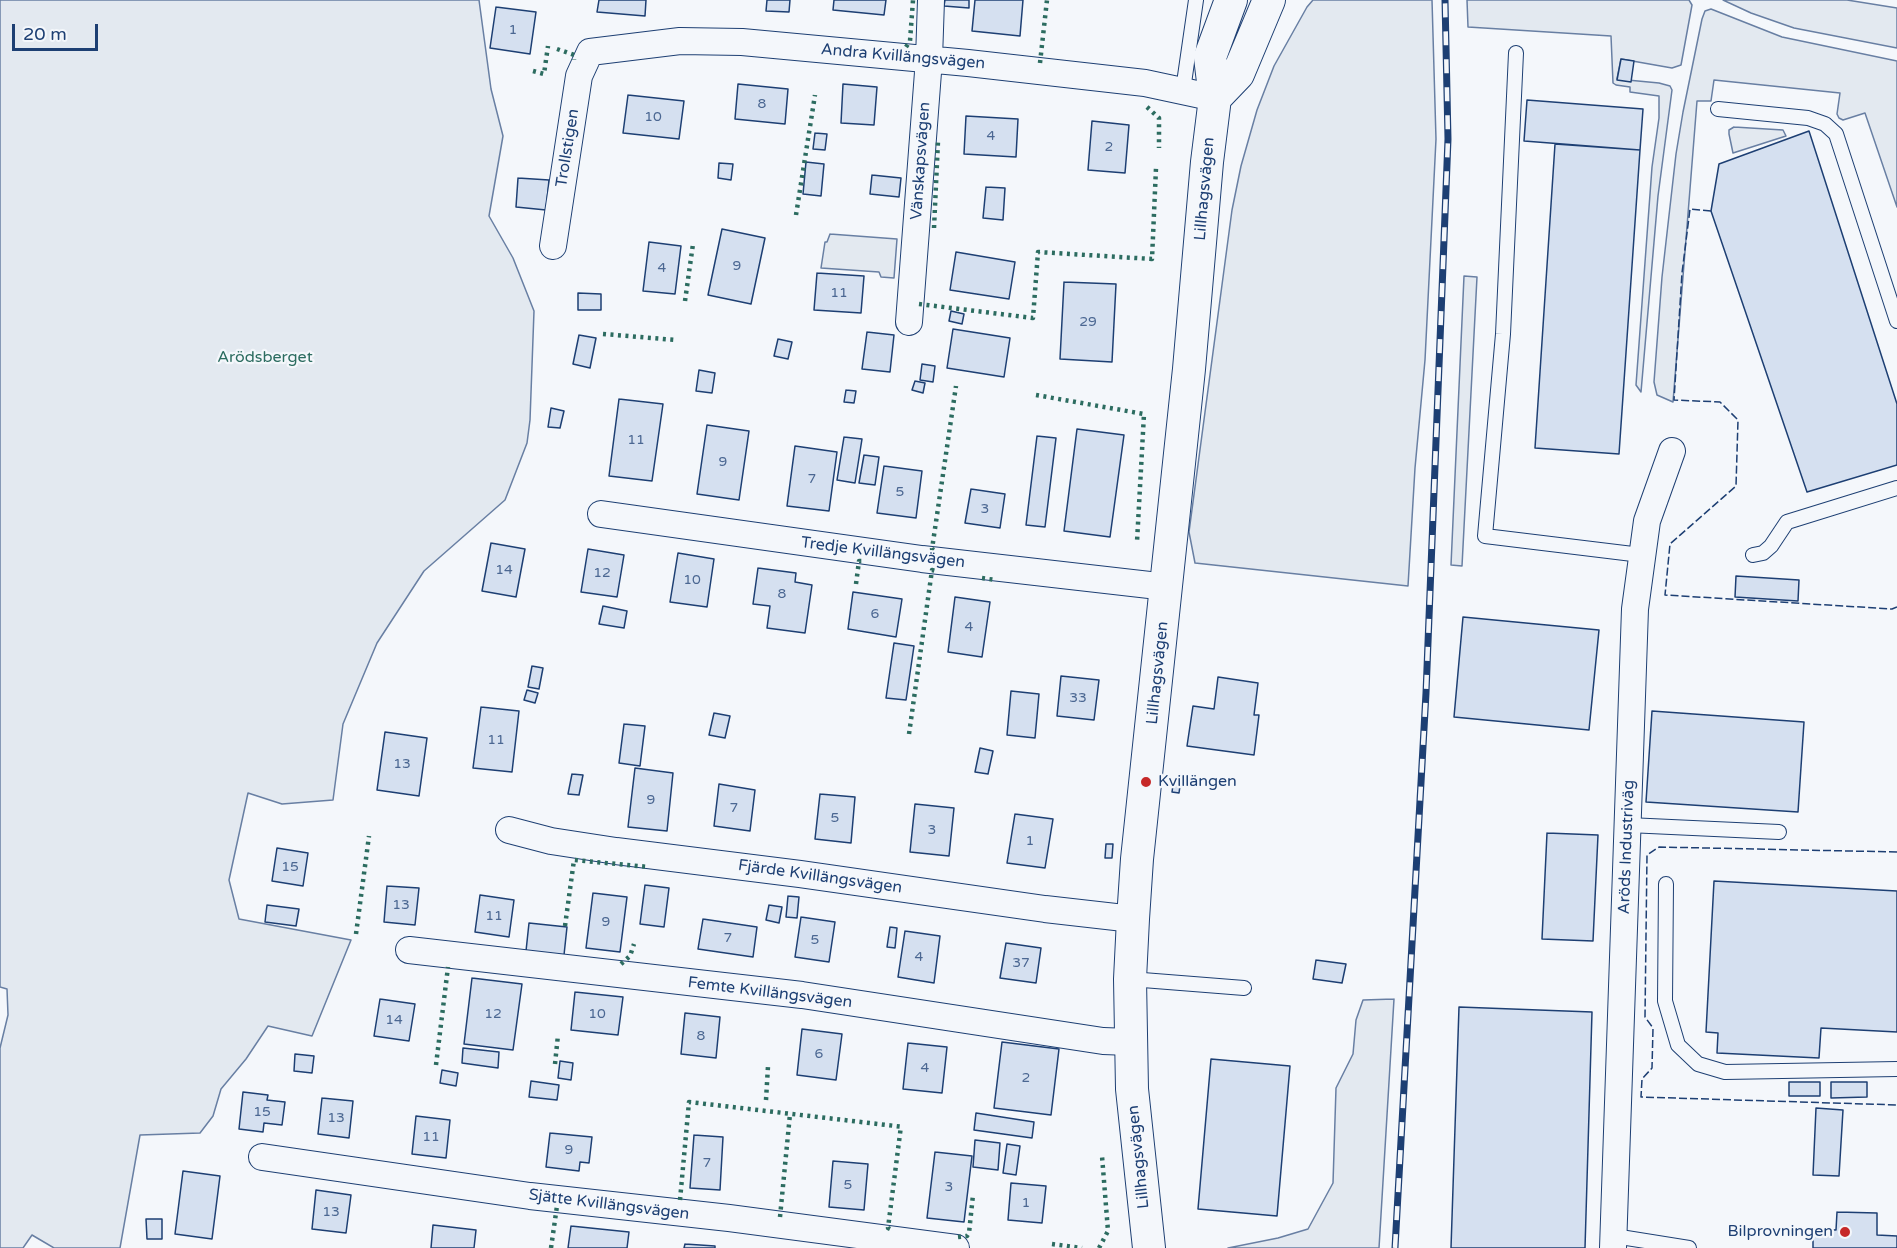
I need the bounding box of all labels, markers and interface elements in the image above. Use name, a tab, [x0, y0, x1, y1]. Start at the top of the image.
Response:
scale bar	[15, 12, 100, 50]
house number: 1	[509, 22, 517, 38]
text: 20 m	[23, 23, 67, 45]
street label: Andra Kvillängsvägen	[820, 40, 986, 74]
house number: 8	[758, 96, 766, 112]
street label: Vänskapsvägen	[907, 101, 935, 221]
street label: Trollstigen	[552, 107, 584, 189]
house number: 10	[644, 109, 662, 125]
house number: 4	[987, 128, 995, 144]
street label: Lillhagsvägen	[1191, 136, 1219, 242]
house number: 2	[1105, 139, 1113, 155]
house number: 9	[733, 258, 741, 274]
house number: 4	[658, 260, 666, 276]
house number: 11	[830, 285, 848, 301]
house number: 29	[1079, 314, 1097, 330]
park label: Arödsberget	[217, 348, 313, 368]
house number: 11	[627, 432, 645, 448]
house number: 9	[719, 454, 727, 470]
house number: 7	[808, 471, 816, 487]
house number: 5	[896, 484, 904, 500]
house number: 3	[981, 501, 989, 517]
street label: Tredje Kvillängsvägen	[800, 533, 966, 573]
house number: 14	[495, 562, 513, 578]
house number: 12	[593, 565, 611, 581]
house number: 10	[683, 572, 701, 588]
house number: 8	[778, 586, 786, 602]
house number: 6	[871, 606, 879, 622]
house number: 4	[965, 619, 973, 635]
street label: Lillhagsvägen	[1143, 620, 1173, 726]
house number: 33	[1069, 690, 1087, 706]
house number: 11	[487, 732, 505, 748]
house number: 13	[393, 756, 411, 772]
place label: Kvillängen	[1158, 772, 1237, 792]
marker: Kvillängen	[1139, 775, 1153, 789]
street label: Aröds Industriväg	[1615, 779, 1639, 915]
house number: 9	[647, 792, 655, 808]
house number: 7	[730, 800, 738, 816]
house number: 5	[831, 810, 839, 826]
house number: 3	[928, 822, 936, 838]
house number: 1	[1026, 833, 1034, 849]
street label: Fjärde Kvillängsvägen	[737, 856, 903, 898]
house number: 15	[281, 859, 299, 875]
house number: 13	[392, 897, 410, 913]
house number: 11	[485, 908, 503, 924]
house number: 9	[602, 914, 610, 930]
house number: 7	[724, 930, 732, 946]
house number: 5	[811, 932, 819, 948]
house number: 4	[915, 949, 923, 965]
house number: 37	[1012, 955, 1030, 971]
street label: Femte Kvillängsvägen	[687, 973, 853, 1013]
house number: 12	[484, 1006, 502, 1022]
house number: 10	[588, 1006, 606, 1022]
house number: 14	[385, 1012, 403, 1028]
house number: 8	[697, 1028, 705, 1044]
house number: 6	[815, 1046, 823, 1062]
house number: 4	[921, 1060, 929, 1076]
house number: 2	[1022, 1070, 1030, 1086]
house number: 15	[253, 1104, 271, 1120]
street label: Lillhagsvägen	[1124, 1104, 1154, 1210]
house number: 13	[327, 1110, 345, 1126]
house number: 11	[422, 1129, 440, 1145]
house number: 9	[565, 1142, 573, 1158]
house number: 7	[703, 1155, 711, 1171]
house number: 5	[844, 1177, 852, 1193]
house number: 3	[945, 1179, 953, 1195]
street label: Sjätte Kvillängsvägen	[528, 1186, 690, 1224]
house number: 1	[1022, 1195, 1030, 1211]
house number: 13	[322, 1204, 340, 1220]
place label: Bilprovningen	[1728, 1222, 1833, 1242]
marker: Bilprovningen	[1838, 1225, 1852, 1239]

